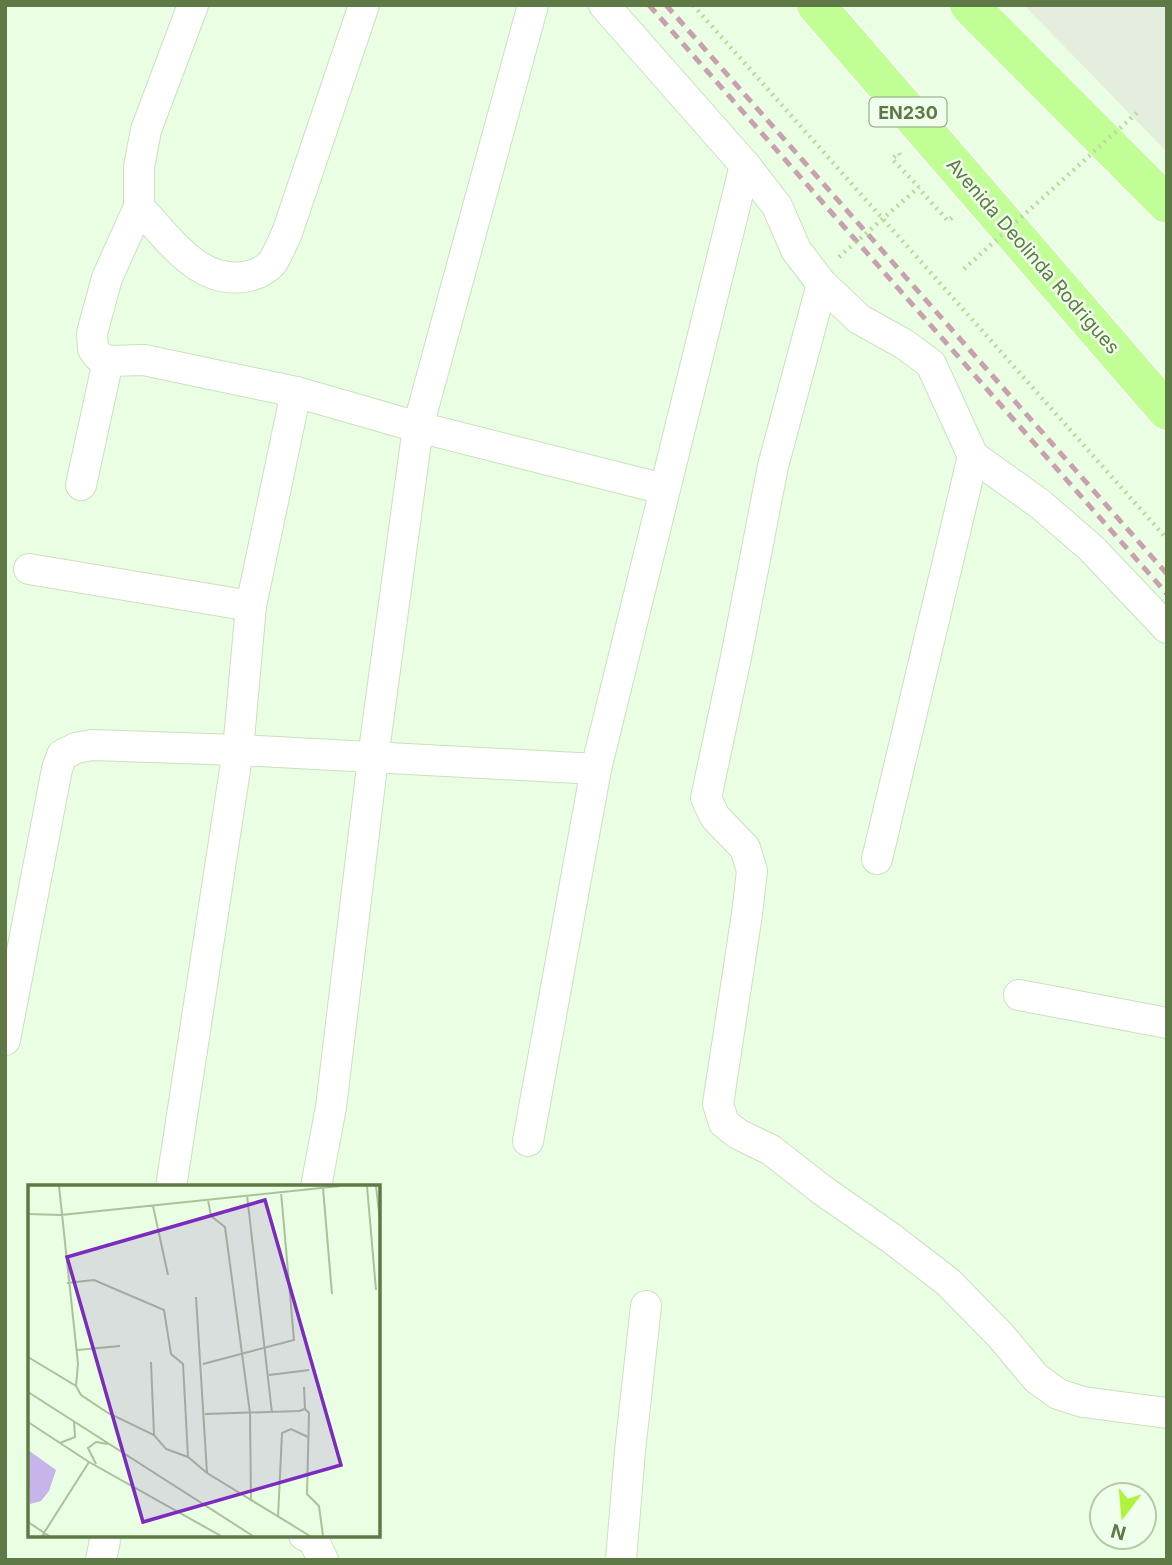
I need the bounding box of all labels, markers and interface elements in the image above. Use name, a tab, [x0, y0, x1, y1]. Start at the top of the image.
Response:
road number: EN230	[870, 98, 946, 127]
street label: Avenida Deolinda Rodrigues	[942, 153, 1124, 359]
inset map	[28, 1185, 380, 1537]
north arrow	[1088, 1481, 1158, 1551]
text: N	[1108, 1519, 1129, 1545]

